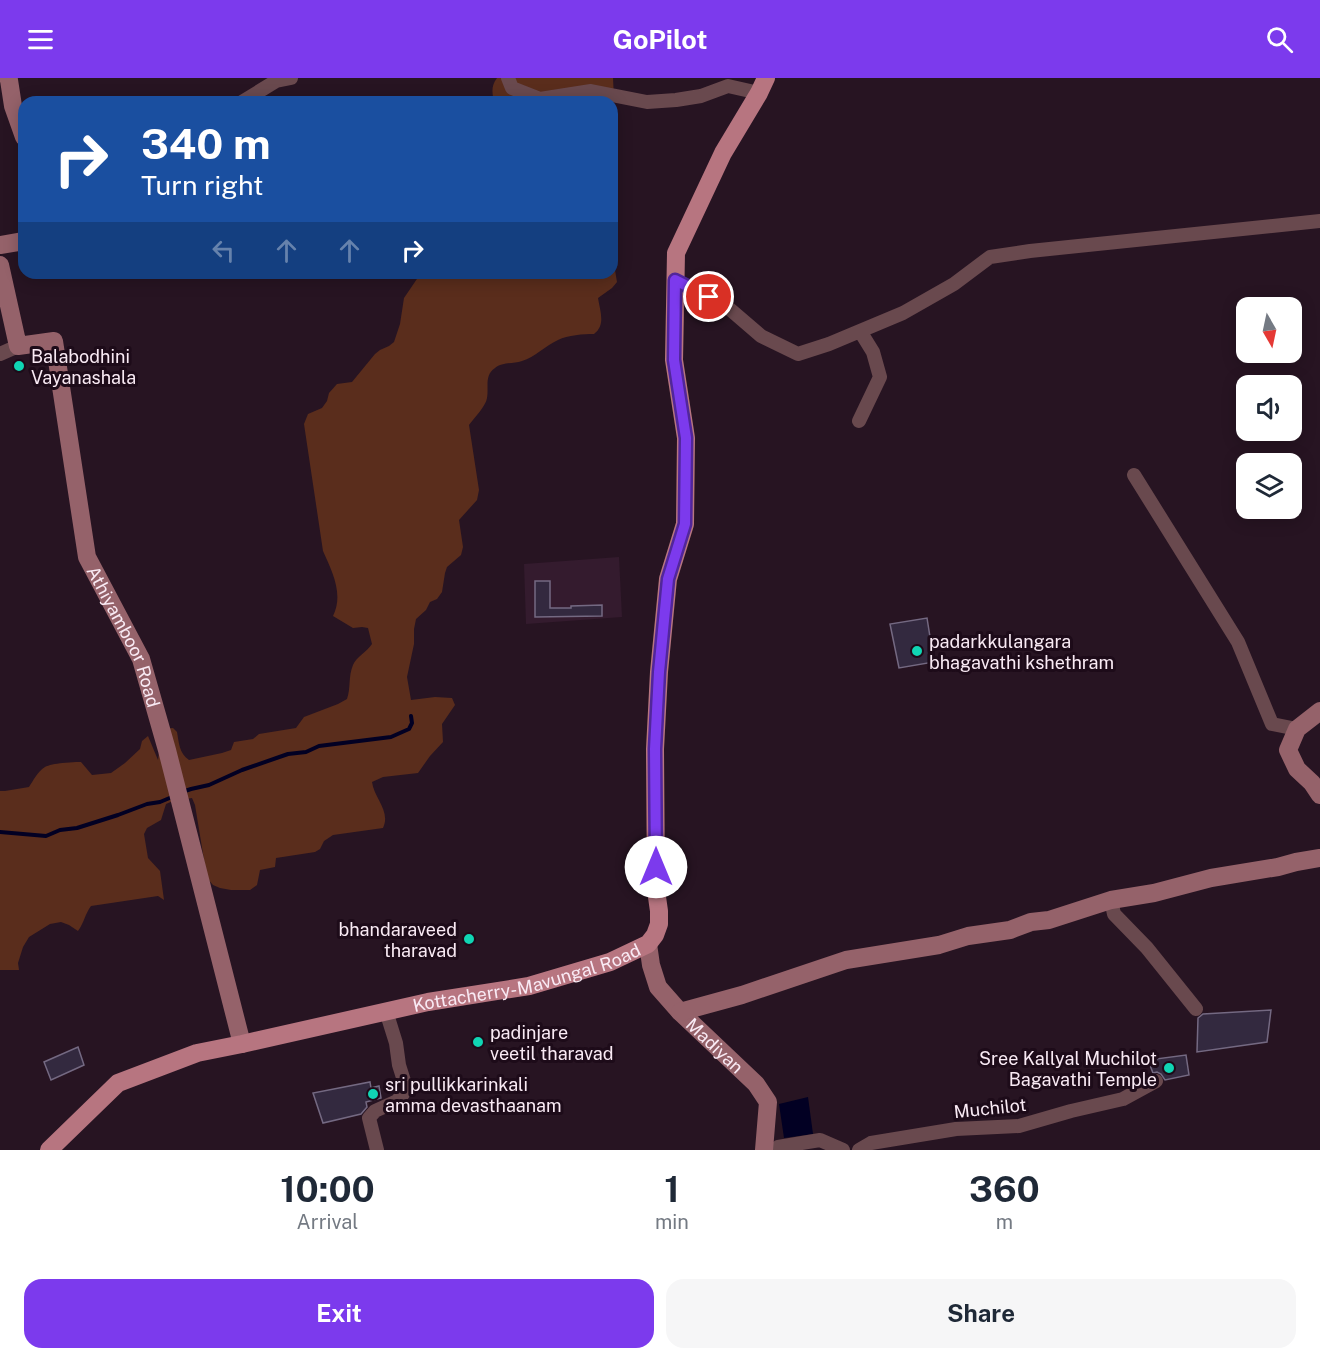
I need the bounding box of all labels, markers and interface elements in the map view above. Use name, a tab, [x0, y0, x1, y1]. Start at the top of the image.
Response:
icon: menu	[24, 23, 57, 56]
text: GoPilot	[613, 23, 707, 55]
icon: search	[1263, 23, 1296, 56]
text: 340 m	[141, 119, 271, 168]
icon: right	[42, 120, 120, 198]
text: Turn right	[141, 169, 264, 201]
icon: left	[207, 234, 240, 267]
icon: ahead	[270, 234, 303, 267]
icon: ahead	[333, 234, 366, 267]
icon: right	[396, 234, 429, 267]
pin	[683, 271, 734, 322]
icon: arrive	[692, 280, 725, 313]
north arrow	[1236, 297, 1302, 363]
map controls	[1236, 297, 1302, 519]
place label: Balabodhini Vayanashala	[31, 346, 136, 388]
marker: Balabodhini Vayanashala	[12, 359, 26, 373]
button: sound	[1236, 375, 1302, 441]
button: layers	[1236, 453, 1302, 519]
street label: Athiyamboor Road	[83, 562, 165, 710]
place label: padarkkulangara bhagavathi kshethram	[929, 631, 1114, 673]
marker: padarkkulangara bhagavathi kshethram	[910, 644, 924, 658]
position arrow	[624, 835, 688, 899]
place label: bhandaraveed tharavad	[338, 919, 457, 961]
marker: bhandaraveed tharavad	[462, 932, 476, 946]
street label: Kottacherry-Mavungal Road	[411, 939, 644, 1016]
street label: Madiyan	[682, 1013, 748, 1077]
place label: padinjare veetil tharavad	[490, 1022, 614, 1064]
marker: padinjare veetil tharavad	[471, 1035, 485, 1049]
place label: Sree Kallyal Muchilot Bagavathi Temple	[979, 1048, 1157, 1090]
marker: Sree Kallyal Muchilot Bagavathi Temple	[1162, 1061, 1176, 1075]
place label: sri pullikkarinkali amma devasthaanam	[385, 1074, 562, 1116]
marker: sri pullikkarinkali amma devasthaanam	[366, 1087, 380, 1101]
street label: Muchilot	[953, 1094, 1027, 1122]
text: 10:00	[280, 1168, 375, 1210]
text: 1	[664, 1168, 680, 1210]
text: 360	[969, 1168, 1040, 1210]
text: Arrival	[297, 1210, 358, 1234]
text: min	[655, 1210, 689, 1234]
text: m	[996, 1210, 1013, 1234]
button: Exit	[24, 1279, 654, 1348]
button: Share	[666, 1279, 1296, 1348]

